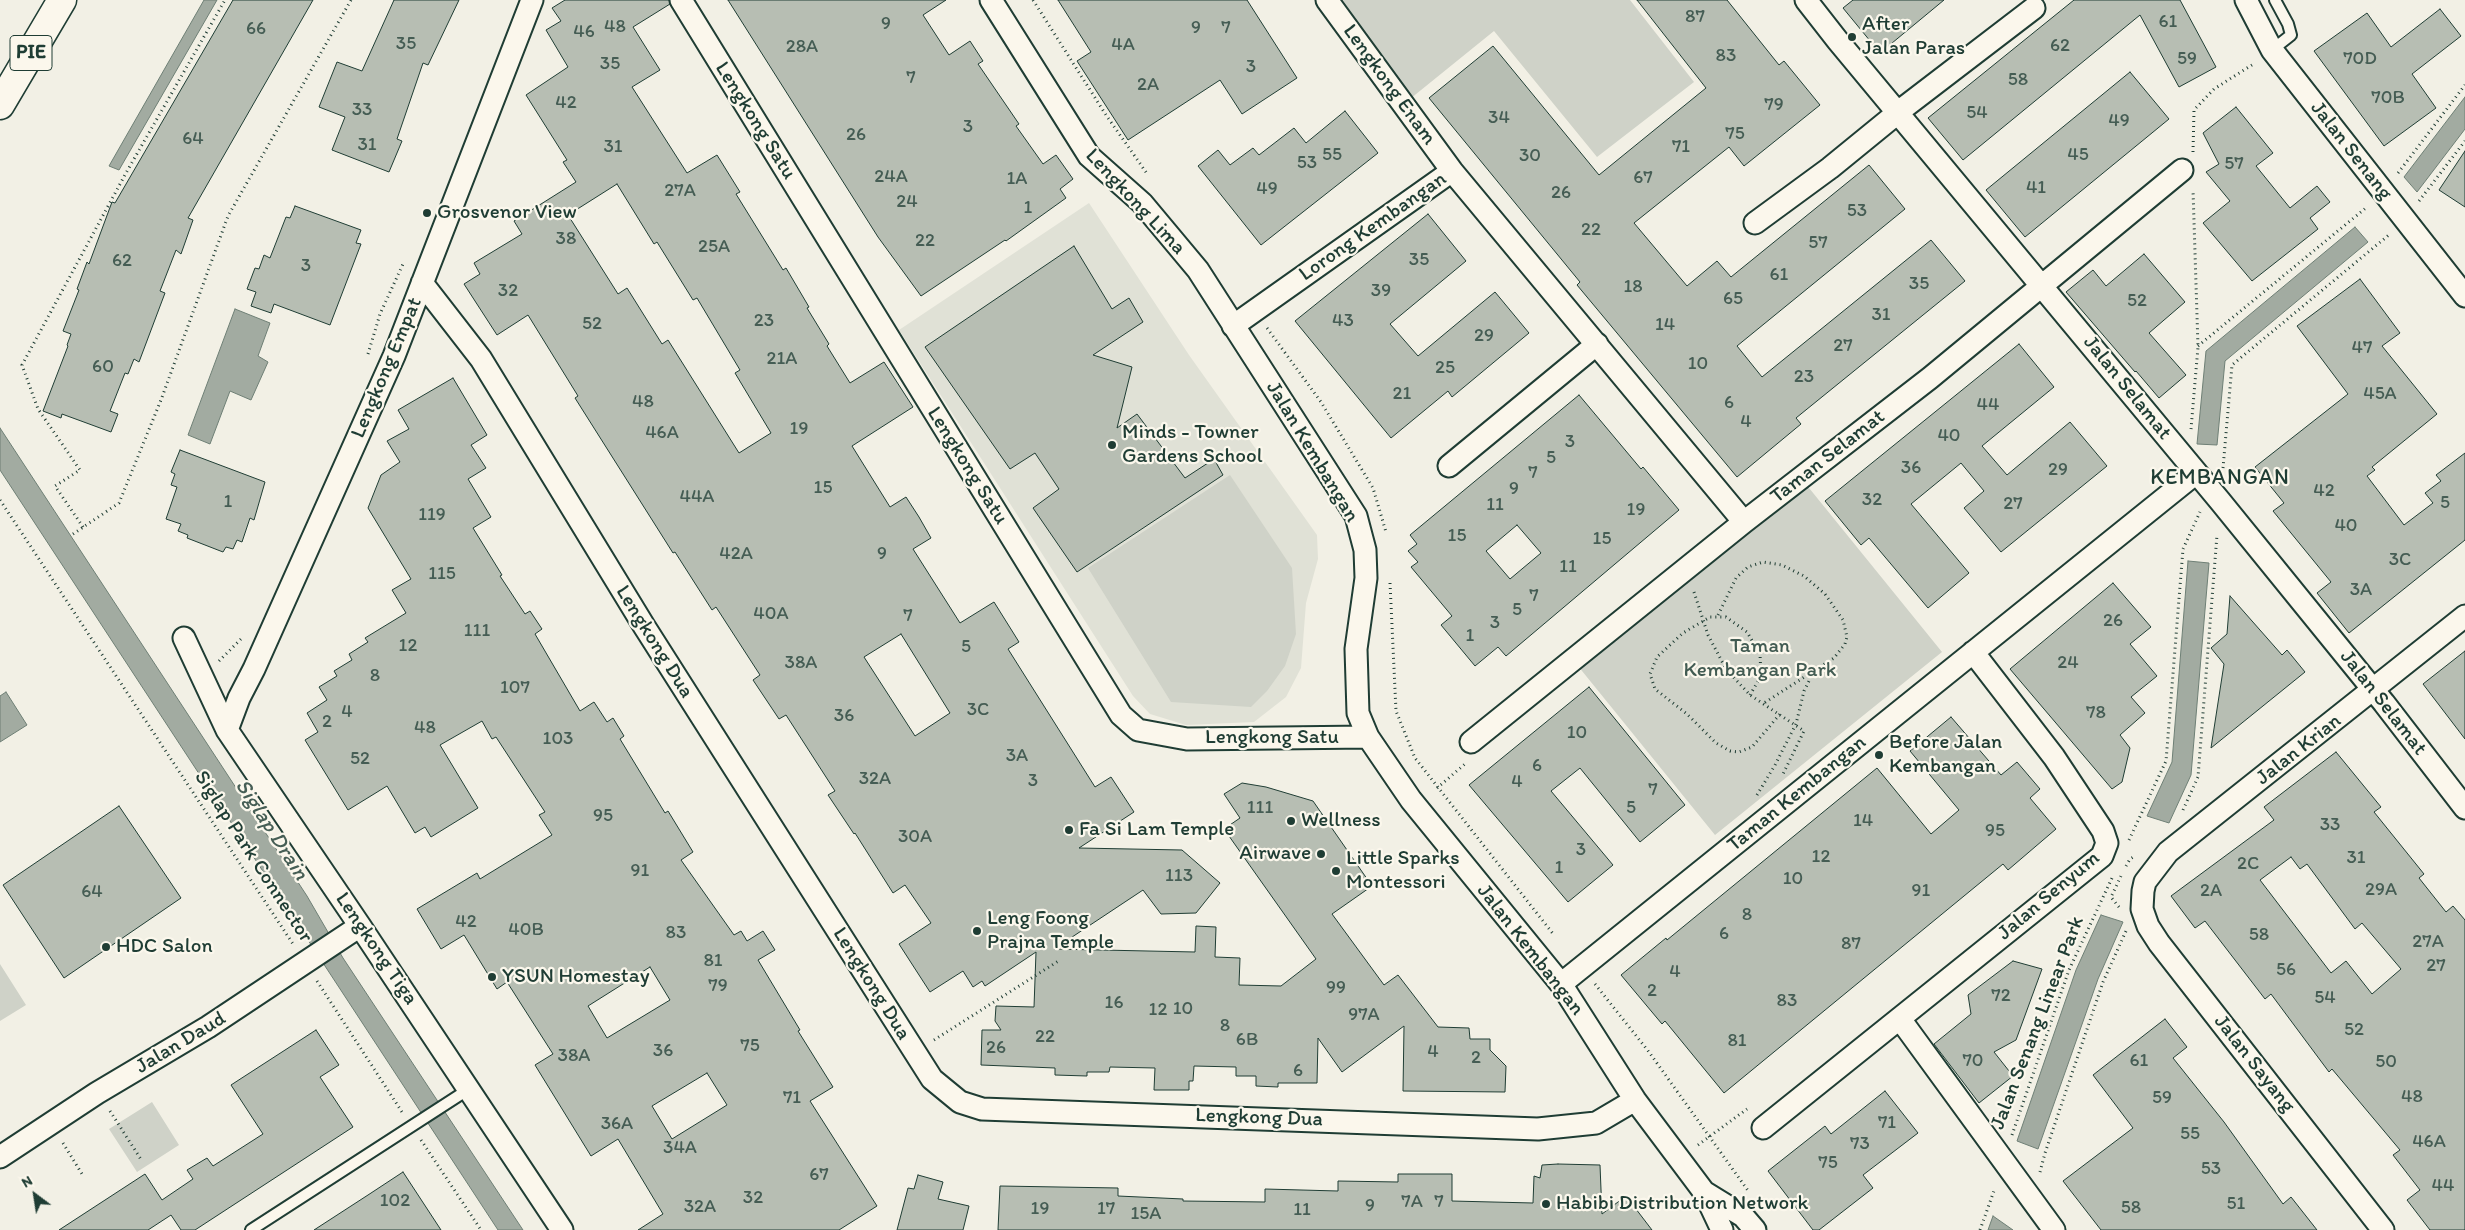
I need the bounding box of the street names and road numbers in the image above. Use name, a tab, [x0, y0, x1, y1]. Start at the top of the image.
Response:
street label: Lengkong Enam	[1337, 20, 1441, 150]
road number: PIE	[10, 36, 52, 70]
street label: Lengkong Satu	[709, 58, 801, 184]
street label: Jalan Senang	[2304, 96, 2398, 206]
street label: Lengkong Lima	[1079, 144, 1191, 260]
street label: Lorong Kembangan	[1294, 167, 1452, 287]
street label: Lengkong Empat	[346, 294, 428, 442]
street label: Jalan Selamat	[2077, 331, 2177, 445]
street label: Jalan Kembangan	[1260, 377, 1364, 527]
street label: Lengkong Satu	[921, 403, 1013, 529]
street label: Taman Selamat	[1766, 404, 1890, 510]
street label: Lengkong Dua	[609, 581, 699, 703]
street label: Jalan Selamat	[2334, 645, 2432, 761]
street label: Jalan Krian	[2251, 709, 2347, 791]
street label: Lengkong Satu	[1205, 725, 1339, 751]
street label: Taman Kembangan	[1722, 730, 1872, 858]
street label: Siglap Park Connector	[188, 766, 318, 948]
street label: Jalan Senyum	[1993, 846, 2105, 946]
street label: Jalan Kembangan	[1471, 879, 1589, 1021]
street label: Lengkong Tiga	[329, 888, 423, 1010]
street label: Jalan Senang Linear Park	[1986, 913, 2090, 1133]
street label: Lengkong Dua	[826, 923, 916, 1045]
street label: Jalan Daud	[131, 1006, 231, 1080]
street label: Jalan Sayang	[2208, 1010, 2300, 1118]
street label: Lengkong Dua	[1195, 1103, 1323, 1133]

